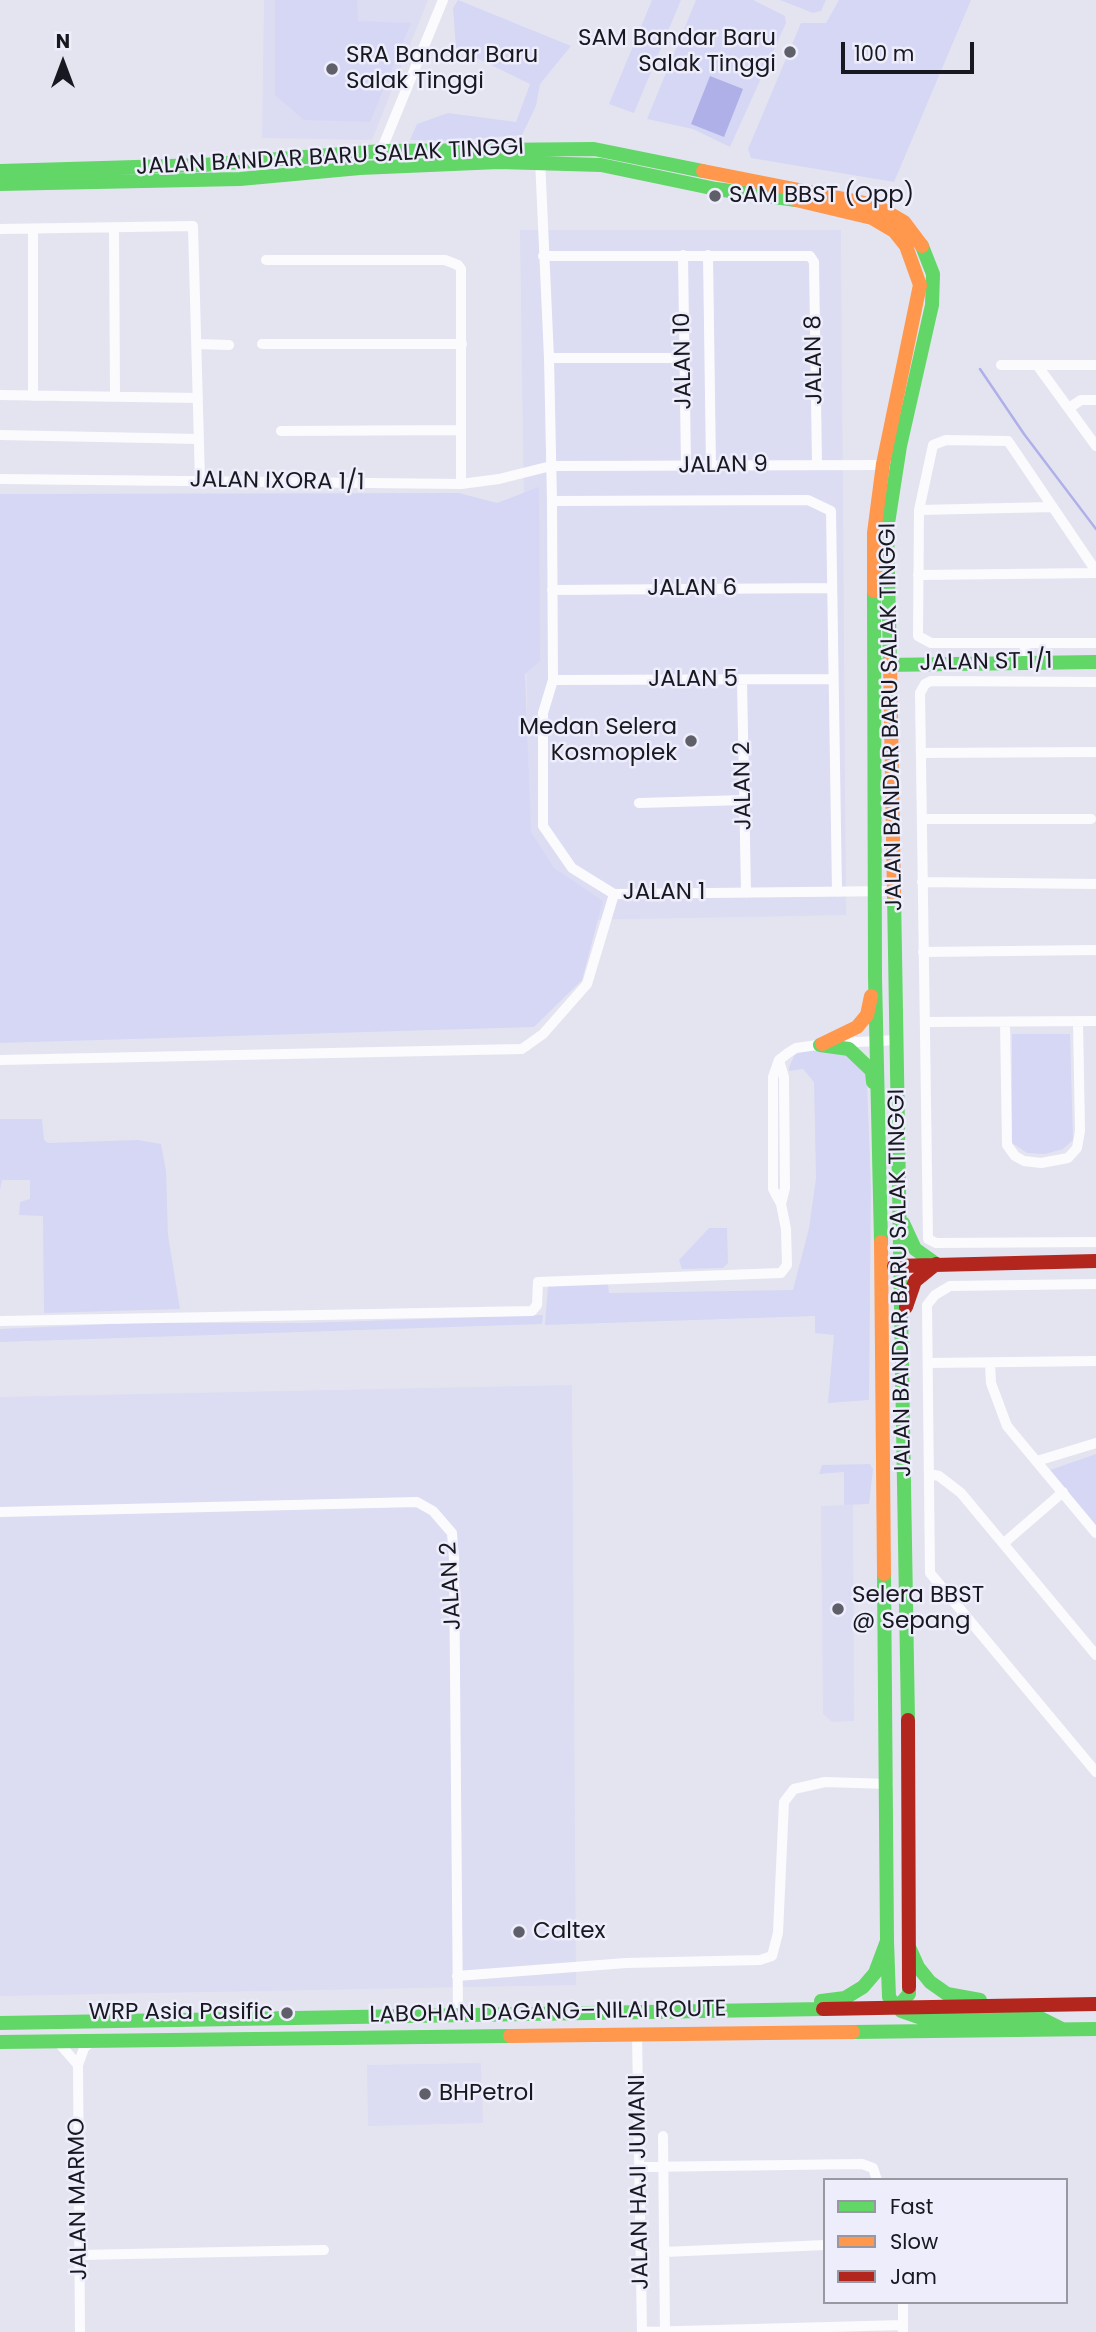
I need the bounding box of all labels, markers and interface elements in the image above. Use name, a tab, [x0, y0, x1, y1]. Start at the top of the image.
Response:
place label: SAM Bandar Baru Salak Tinggi	[578, 25, 776, 79]
north arrow	[28, 28, 98, 98]
text: N	[56, 28, 70, 55]
scale bar	[844, 28, 977, 72]
text: 100 m	[854, 39, 914, 68]
place label: SRA Bandar Baru Salak Tinggi	[346, 42, 538, 96]
marker: SAM Bandar Baru Salak Tinggi	[782, 44, 798, 60]
marker: SRA Bandar Baru Salak Tinggi	[324, 61, 340, 77]
street label: JALAN BANDAR BARU SALAK TINGGI	[135, 134, 525, 182]
place label: SAM BBST (Opp)	[729, 182, 914, 210]
marker: SAM BBST (Opp)	[707, 188, 723, 204]
street label: JALAN 10	[669, 312, 699, 410]
street label: JALAN 8	[800, 315, 830, 405]
street label: JALAN 9	[678, 451, 768, 481]
street label: JALAN IXORA 1/1	[189, 467, 365, 497]
street label: JALAN BANDAR BARU SALAK TINGGI	[875, 523, 909, 911]
street label: JALAN 6	[647, 575, 737, 603]
street label: JALAN ST 1/1	[919, 648, 1053, 678]
street label: JALAN 5	[648, 666, 738, 694]
place label: Medan Selera Kosmoplek	[519, 714, 677, 768]
marker: Medan Selera Kosmoplek	[683, 733, 699, 749]
street label: JALAN 2	[729, 741, 759, 831]
street label: JALAN 1	[623, 879, 705, 907]
street label: JALAN BANDAR BARU SALAK TINGGI	[884, 1089, 918, 1477]
street label: JALAN 2	[436, 1541, 468, 1631]
place label: Selera BBST @ Sepang	[852, 1582, 984, 1636]
marker: Selera BBST @ Sepang	[830, 1601, 846, 1617]
place label: Caltex	[533, 1918, 606, 1946]
marker: Caltex	[511, 1924, 527, 1940]
street label: LABOHAN DAGANG–NILAI ROUTE	[369, 1996, 727, 2030]
place label: WRP Asia Pasific	[89, 1999, 273, 2027]
marker: WRP Asia Pasific	[279, 2005, 295, 2021]
street label: JALAN HAJI JUMANI	[624, 2074, 656, 2290]
place label: BHPetrol	[439, 2080, 534, 2108]
marker: BHPetrol	[417, 2086, 433, 2102]
street label: JALAN MARMO	[64, 2117, 94, 2281]
legend	[823, 2178, 1068, 2304]
text: Fast	[890, 2192, 933, 2221]
text: Slow	[890, 2227, 938, 2256]
text: Jam	[890, 2262, 937, 2291]

